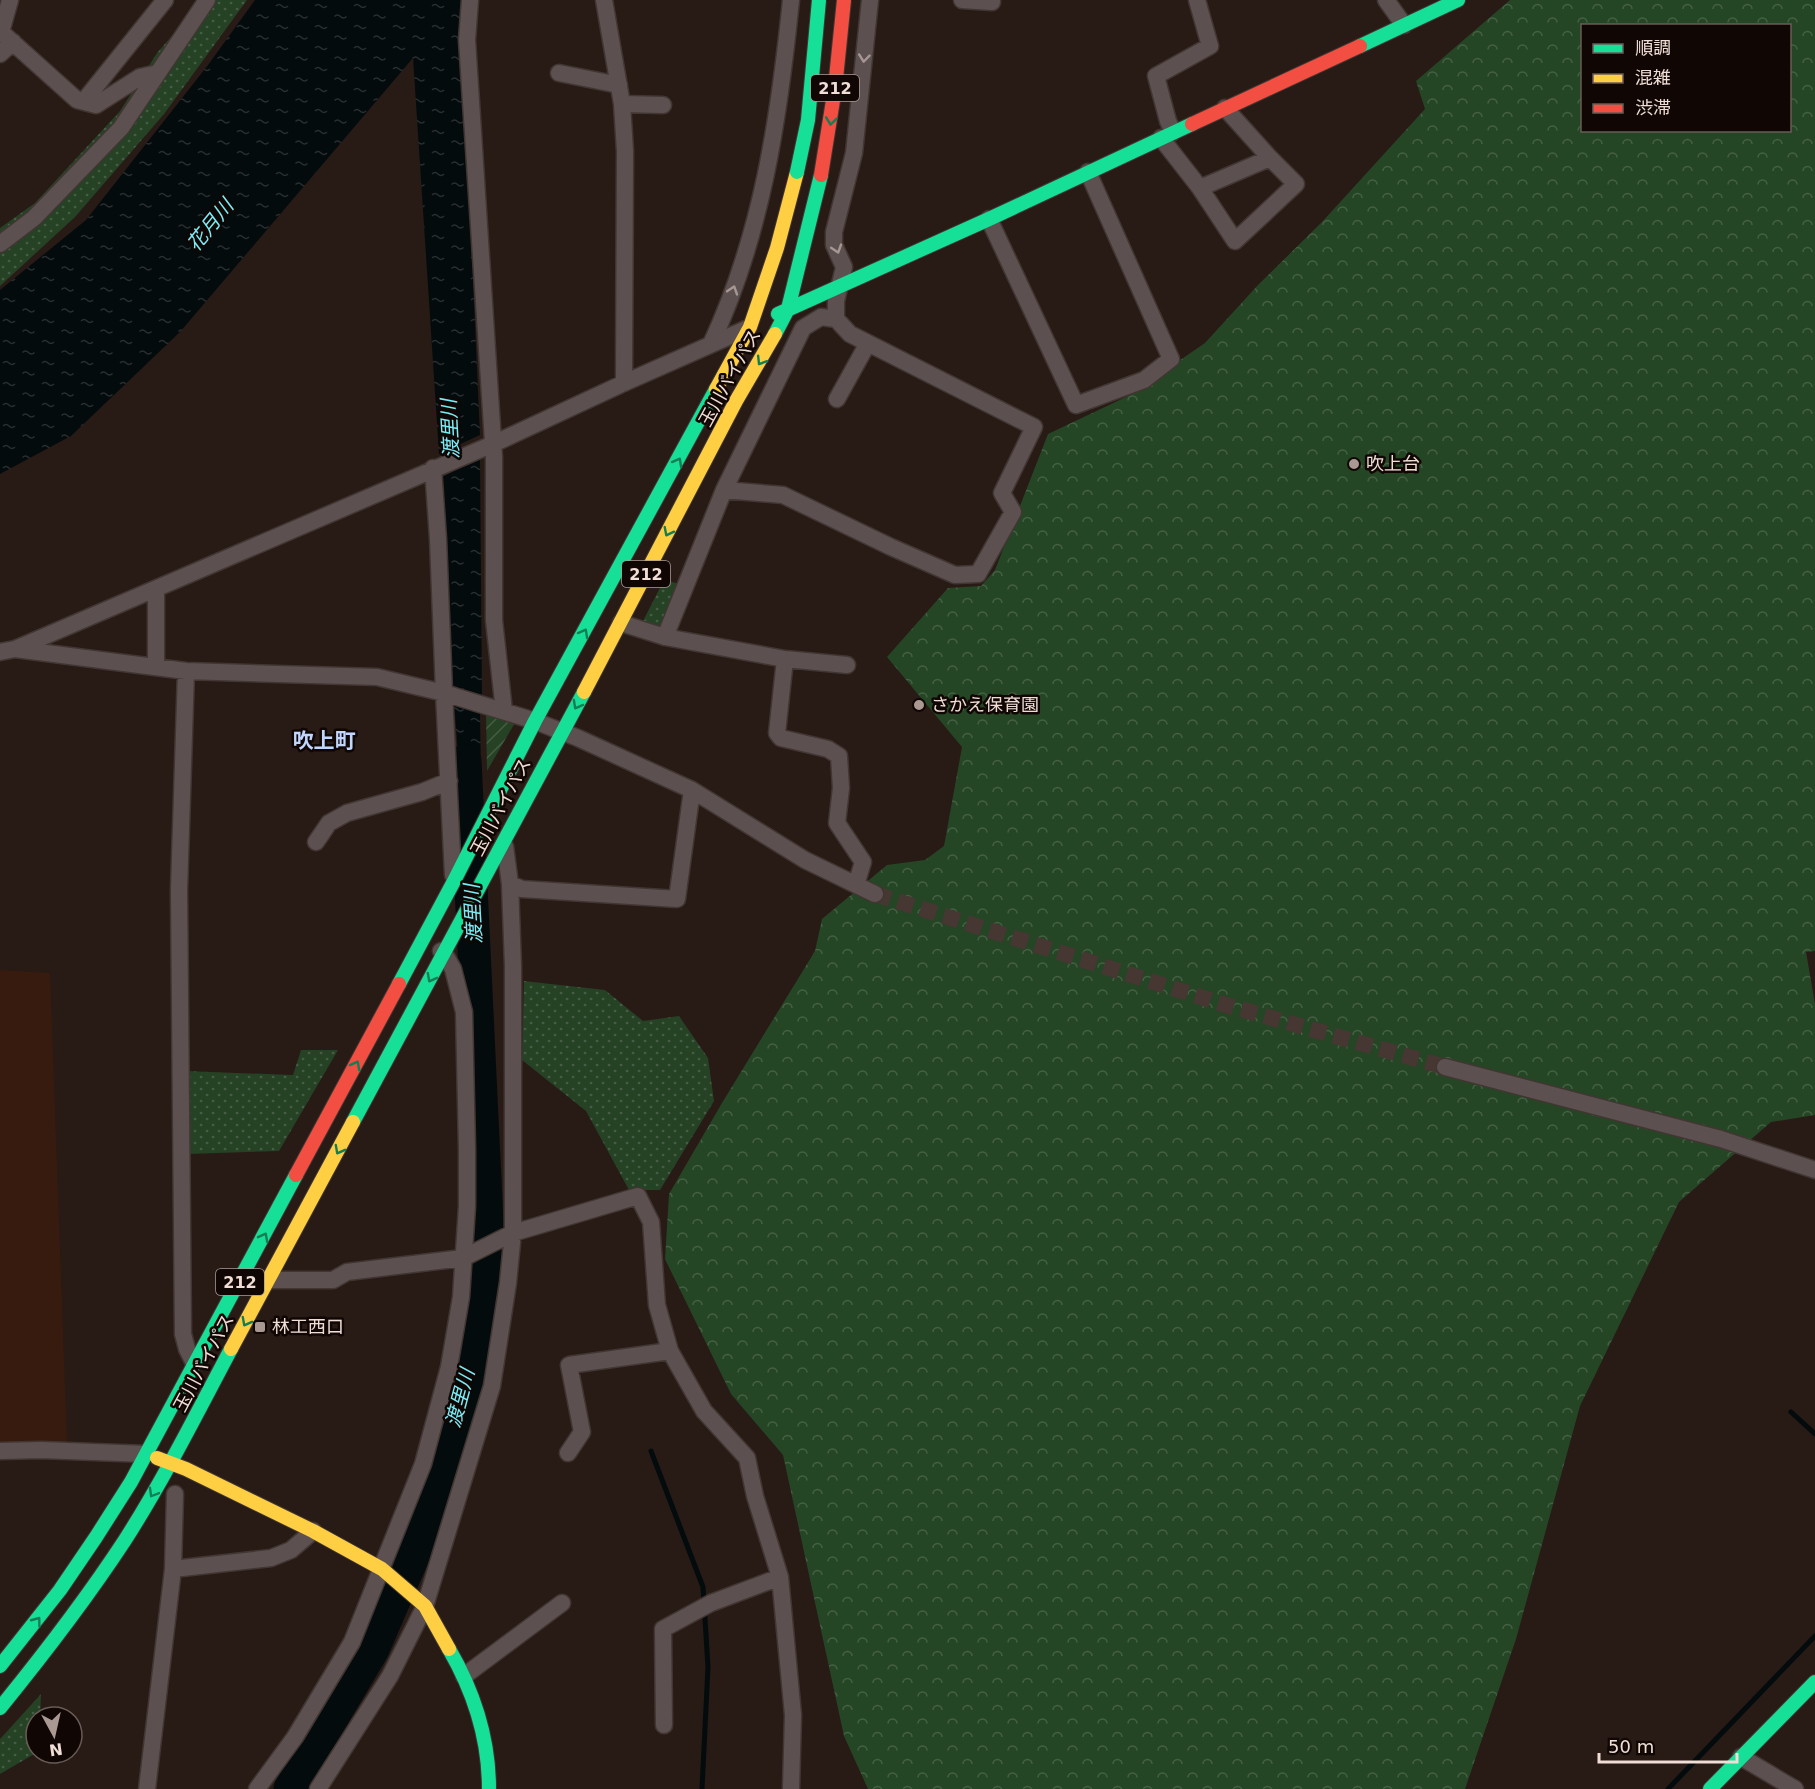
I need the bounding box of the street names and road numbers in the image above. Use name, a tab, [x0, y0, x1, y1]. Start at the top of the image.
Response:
road number: 212	[811, 75, 859, 101]
street label: 玉川バイパス	[694, 326, 765, 430]
road number: 212	[622, 561, 670, 587]
street label: 玉川バイパス	[466, 754, 535, 859]
road number: 212	[216, 1269, 264, 1295]
street label: 玉川バイパス	[169, 1310, 238, 1415]

